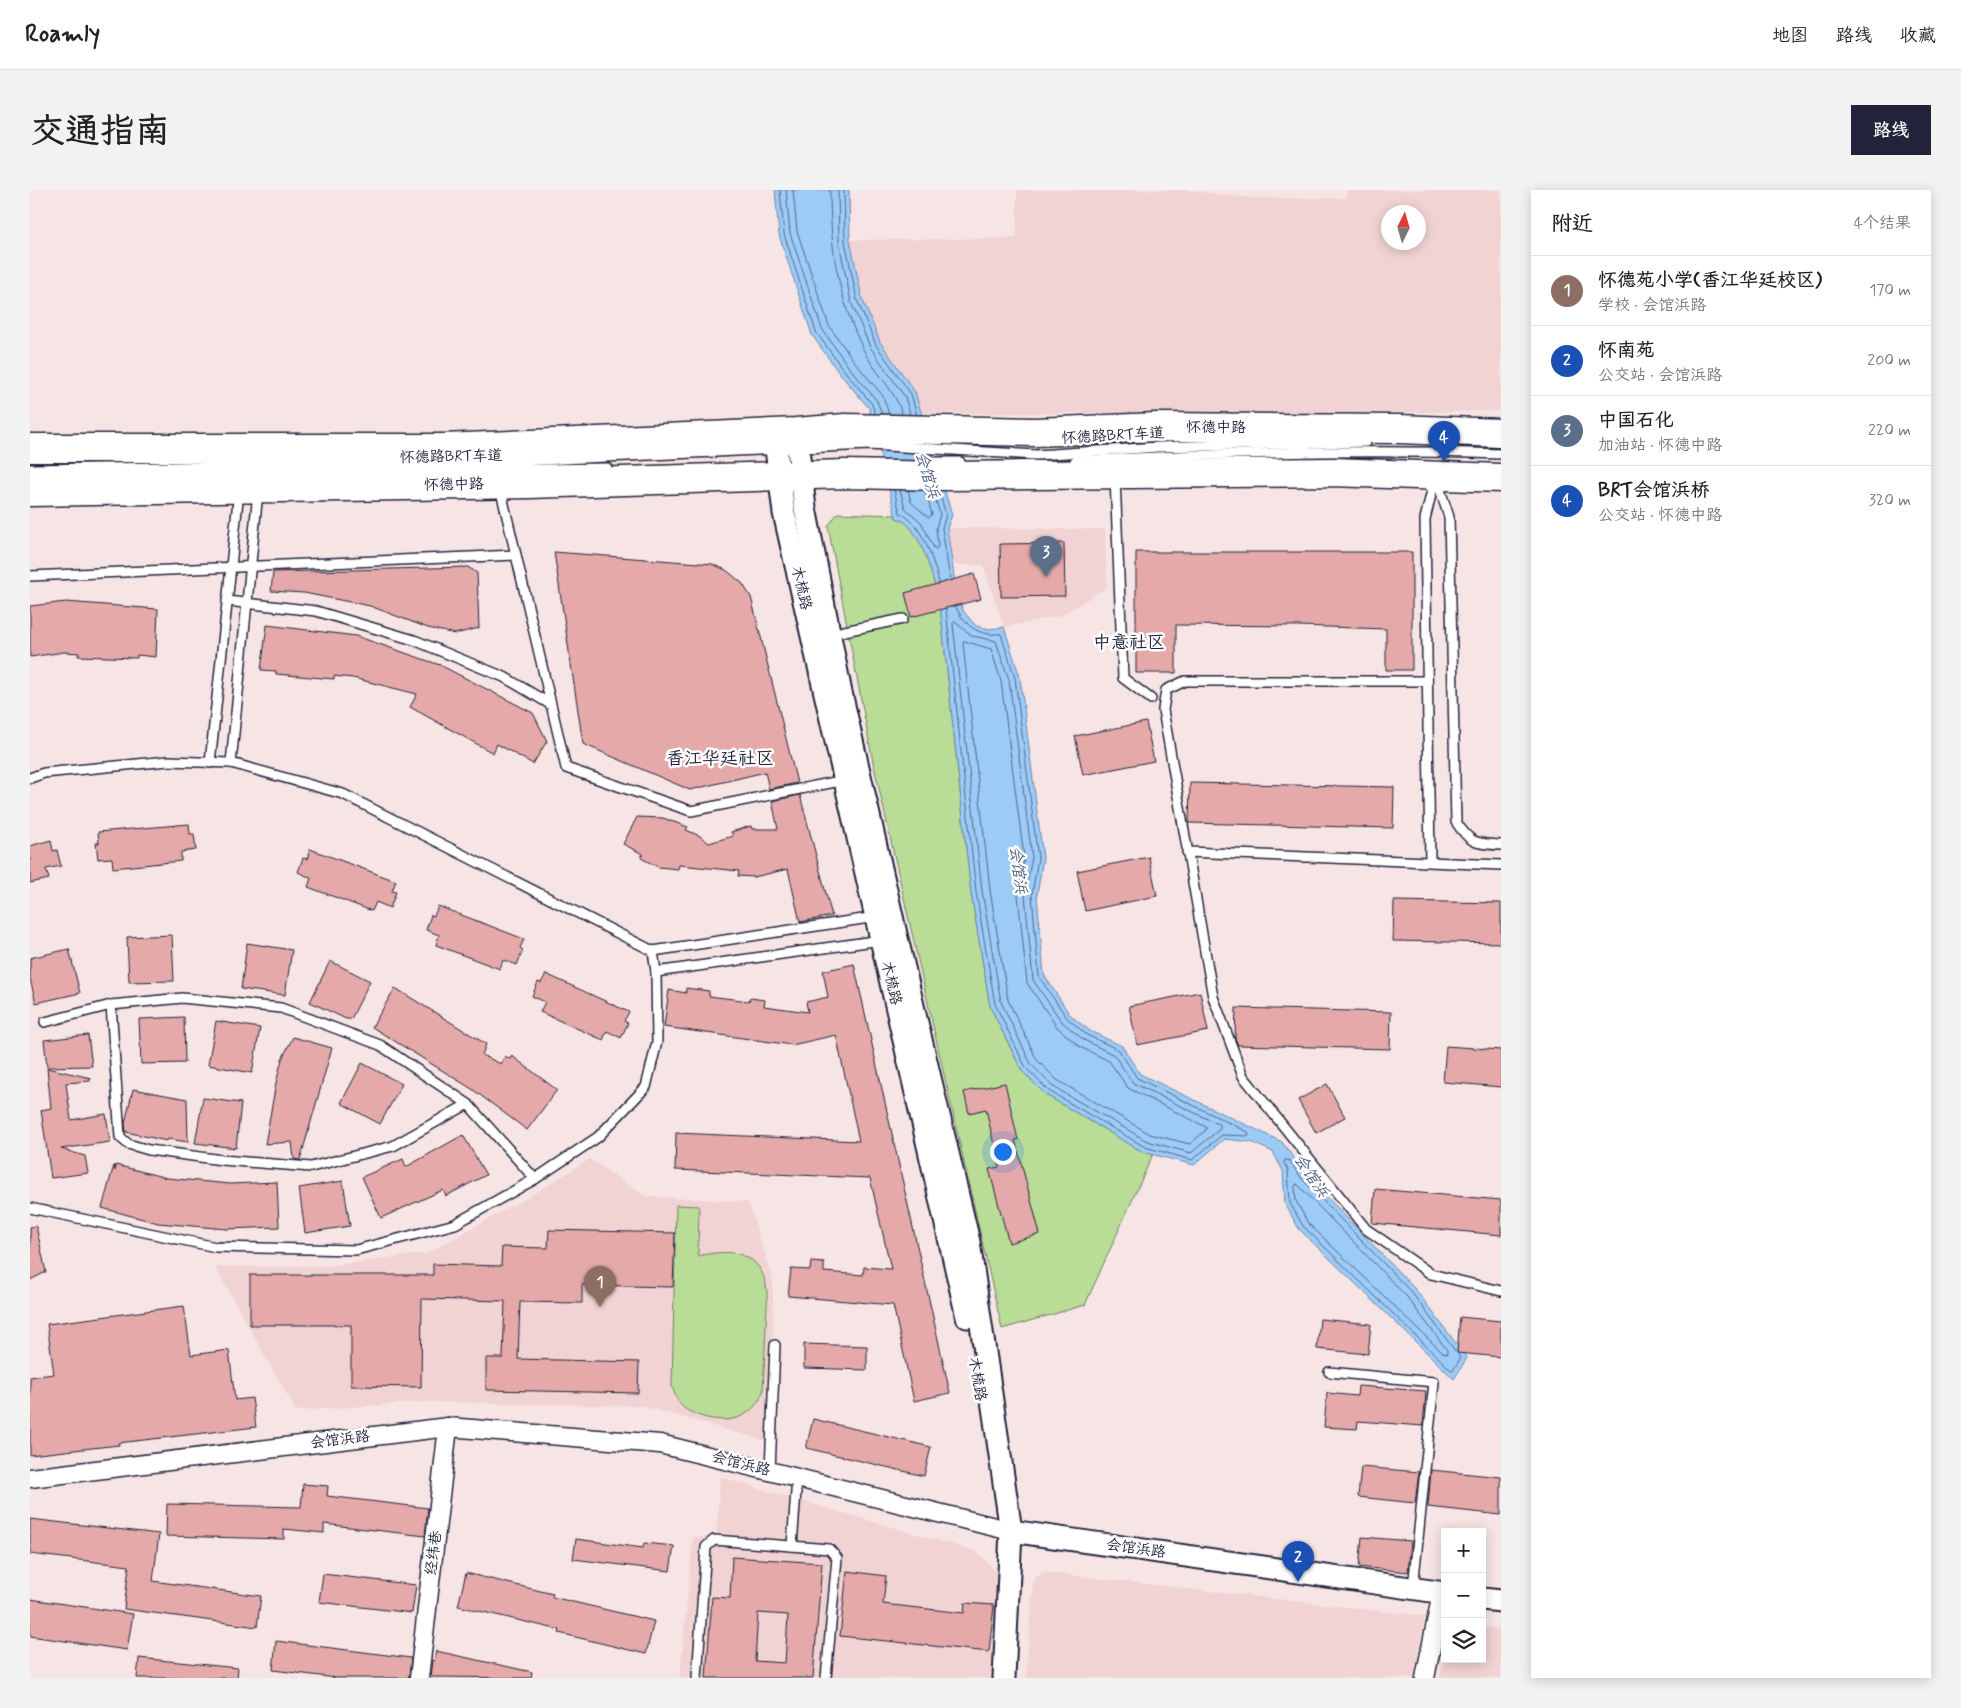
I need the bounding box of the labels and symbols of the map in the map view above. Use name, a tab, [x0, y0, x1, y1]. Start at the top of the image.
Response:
north arrow	[1381, 205, 1426, 250]
street label: 怀德中路	[1186, 418, 1246, 438]
pin: 4	[1428, 421, 1460, 462]
street label: 怀德路BRT车道	[1061, 423, 1165, 449]
street label: 怀德路BRT车道	[399, 446, 503, 468]
water label: 会馆浜	[910, 449, 944, 502]
street label: 怀德中路	[424, 474, 484, 496]
pin: 3	[1030, 536, 1062, 577]
street label: 木梳路	[786, 564, 816, 612]
district label: 中意社区	[1093, 631, 1165, 655]
district label: 香江华廷社区	[666, 747, 774, 771]
water label: 会馆浜	[1005, 845, 1031, 896]
street label: 木梳路	[876, 959, 906, 1007]
your location	[990, 1139, 1016, 1165]
water label: 会馆浜	[1289, 1150, 1334, 1203]
pin: 1	[584, 1266, 616, 1307]
street label: 木梳路	[964, 1355, 990, 1403]
street label: 会馆浜路	[309, 1426, 371, 1454]
street label: 会馆浜路	[709, 1447, 773, 1481]
street label: 经纬巷	[421, 1529, 447, 1577]
street label: 会馆浜路	[1105, 1535, 1167, 1563]
pin: 2	[1282, 1541, 1314, 1582]

